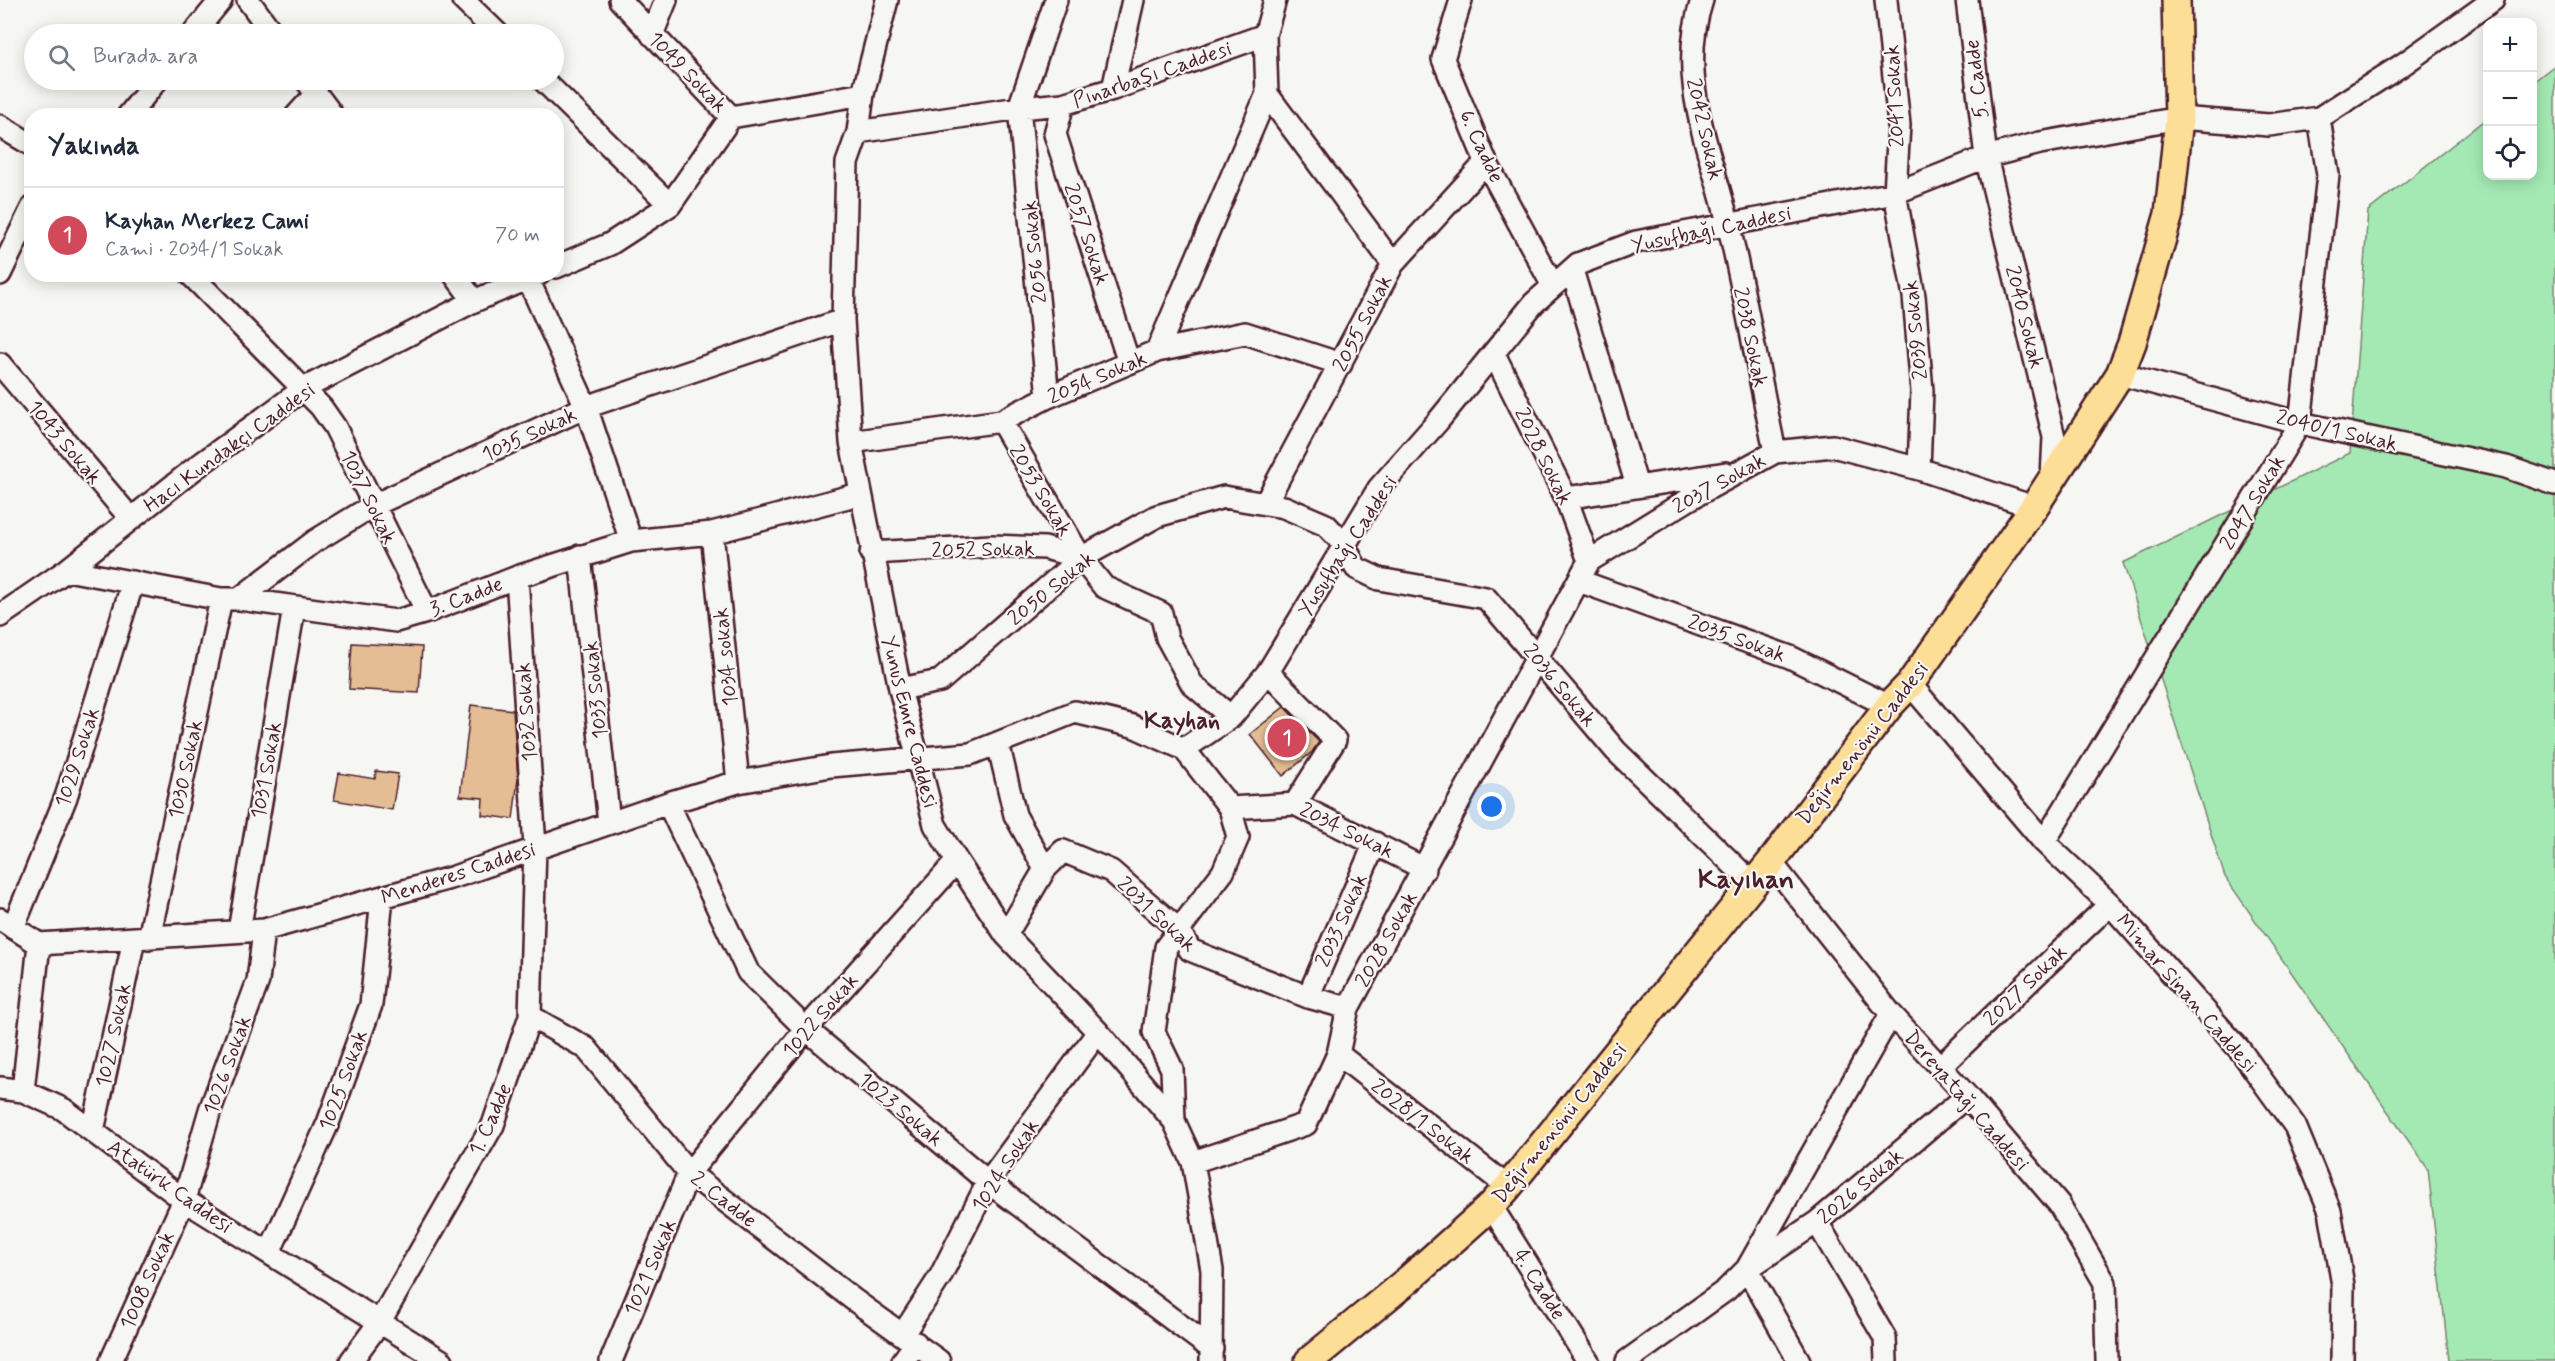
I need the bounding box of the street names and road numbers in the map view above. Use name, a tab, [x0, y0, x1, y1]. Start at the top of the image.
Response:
street label: 1049 Sokak	[641, 26, 733, 119]
street label: Pınarbaşı Caddesi	[1069, 35, 1236, 115]
street label: 5. Cadde	[1958, 38, 1996, 120]
street label: 2041 Sokak	[1878, 44, 1912, 148]
street label: 2042 Sokak	[1679, 76, 1729, 183]
street label: 6. Cadde	[1452, 105, 1510, 187]
street label: 2057 Sokak	[1056, 180, 1116, 289]
street label: 2056 Sokak	[1016, 199, 1054, 305]
street label: Yusufbağı Caddesi	[1629, 199, 1794, 261]
street label: 2040 Sokak	[1998, 263, 2050, 372]
street label: 2055 Sokak	[1326, 270, 1399, 377]
street label: 2039 Sokak	[1897, 279, 1935, 381]
street label: 2038 Sokak	[1726, 285, 1774, 390]
street label: 2054 Sokak	[1044, 345, 1151, 411]
street label: Hacı Kundakçı Caddesi	[138, 376, 321, 519]
street label: 1043 Sokak	[21, 395, 108, 491]
street label: 1035 Sokak	[478, 401, 581, 469]
street label: 2028 Sokak	[1507, 403, 1579, 510]
street label: 2040/1 Sokak	[2273, 403, 2400, 459]
street label: 2053 Sokak	[1002, 439, 1078, 542]
street label: 1037 Sokak	[333, 446, 403, 549]
street label: 2037 Sokak	[1668, 447, 1771, 521]
street label: 2047 Sokak	[2214, 450, 2292, 555]
street label: Yusufbağı Caddesi	[1292, 470, 1404, 623]
street label: 2052 Sokak	[931, 535, 1035, 565]
street label: 2050 Sokak	[1002, 545, 1101, 633]
street label: 3. Cadde	[426, 570, 507, 624]
street label: 1034 sokak	[707, 606, 745, 707]
street label: 2035 Sokak	[1684, 608, 1790, 670]
street label: Yunus Emre Caddesi	[874, 633, 944, 812]
street label: 2036 Sokak	[1516, 638, 1602, 733]
street label: 1033 Sokak	[577, 640, 615, 740]
street label: Değirmenönü Caddesi	[1790, 656, 1935, 831]
street label: 1032 Sokak	[510, 662, 544, 762]
street label: 1029 Sokak	[49, 704, 107, 811]
street label: 1030 Sokak	[162, 717, 210, 821]
street label: 1031 Sokak	[245, 719, 289, 821]
street label: 2034 Sokak	[1295, 796, 1398, 866]
street label: Menderes Caddesi	[378, 836, 539, 912]
street label: 2033 Sokak	[1309, 869, 1375, 971]
street label: 2031 Sokak	[1111, 871, 1202, 959]
street label: 2028 Sokak	[1349, 887, 1425, 992]
street label: Mimar Sinan Caddesi	[2109, 908, 2263, 1079]
street label: 2027 Sokak	[1978, 939, 2074, 1033]
street label: 1022 Sokak	[776, 968, 865, 1064]
street label: 1027 Sokak	[89, 981, 139, 1090]
street label: 1026 Sokak	[197, 1012, 259, 1119]
street label: Dereyatağı Caddesi	[1897, 1024, 2035, 1177]
street label: 1025 Sokak	[313, 1026, 375, 1135]
street label: Değirmenönü Caddesi	[1486, 1037, 1634, 1210]
street label: 1023 Sokak	[852, 1066, 949, 1153]
street label: 2028/1 Sokak	[1365, 1073, 1480, 1171]
street label: 1. Cadde	[463, 1079, 519, 1160]
street label: 1024 Sokak	[966, 1114, 1046, 1217]
street label: Atatürk Caddesi	[101, 1133, 238, 1240]
street label: 2026 Sokak	[1812, 1142, 1910, 1231]
street label: 2. Cadde	[684, 1165, 762, 1235]
street label: 1021 Sokak	[618, 1215, 684, 1320]
street label: 1008 Sokak	[114, 1227, 182, 1334]
street label: 4. Cadde	[1506, 1244, 1572, 1325]

